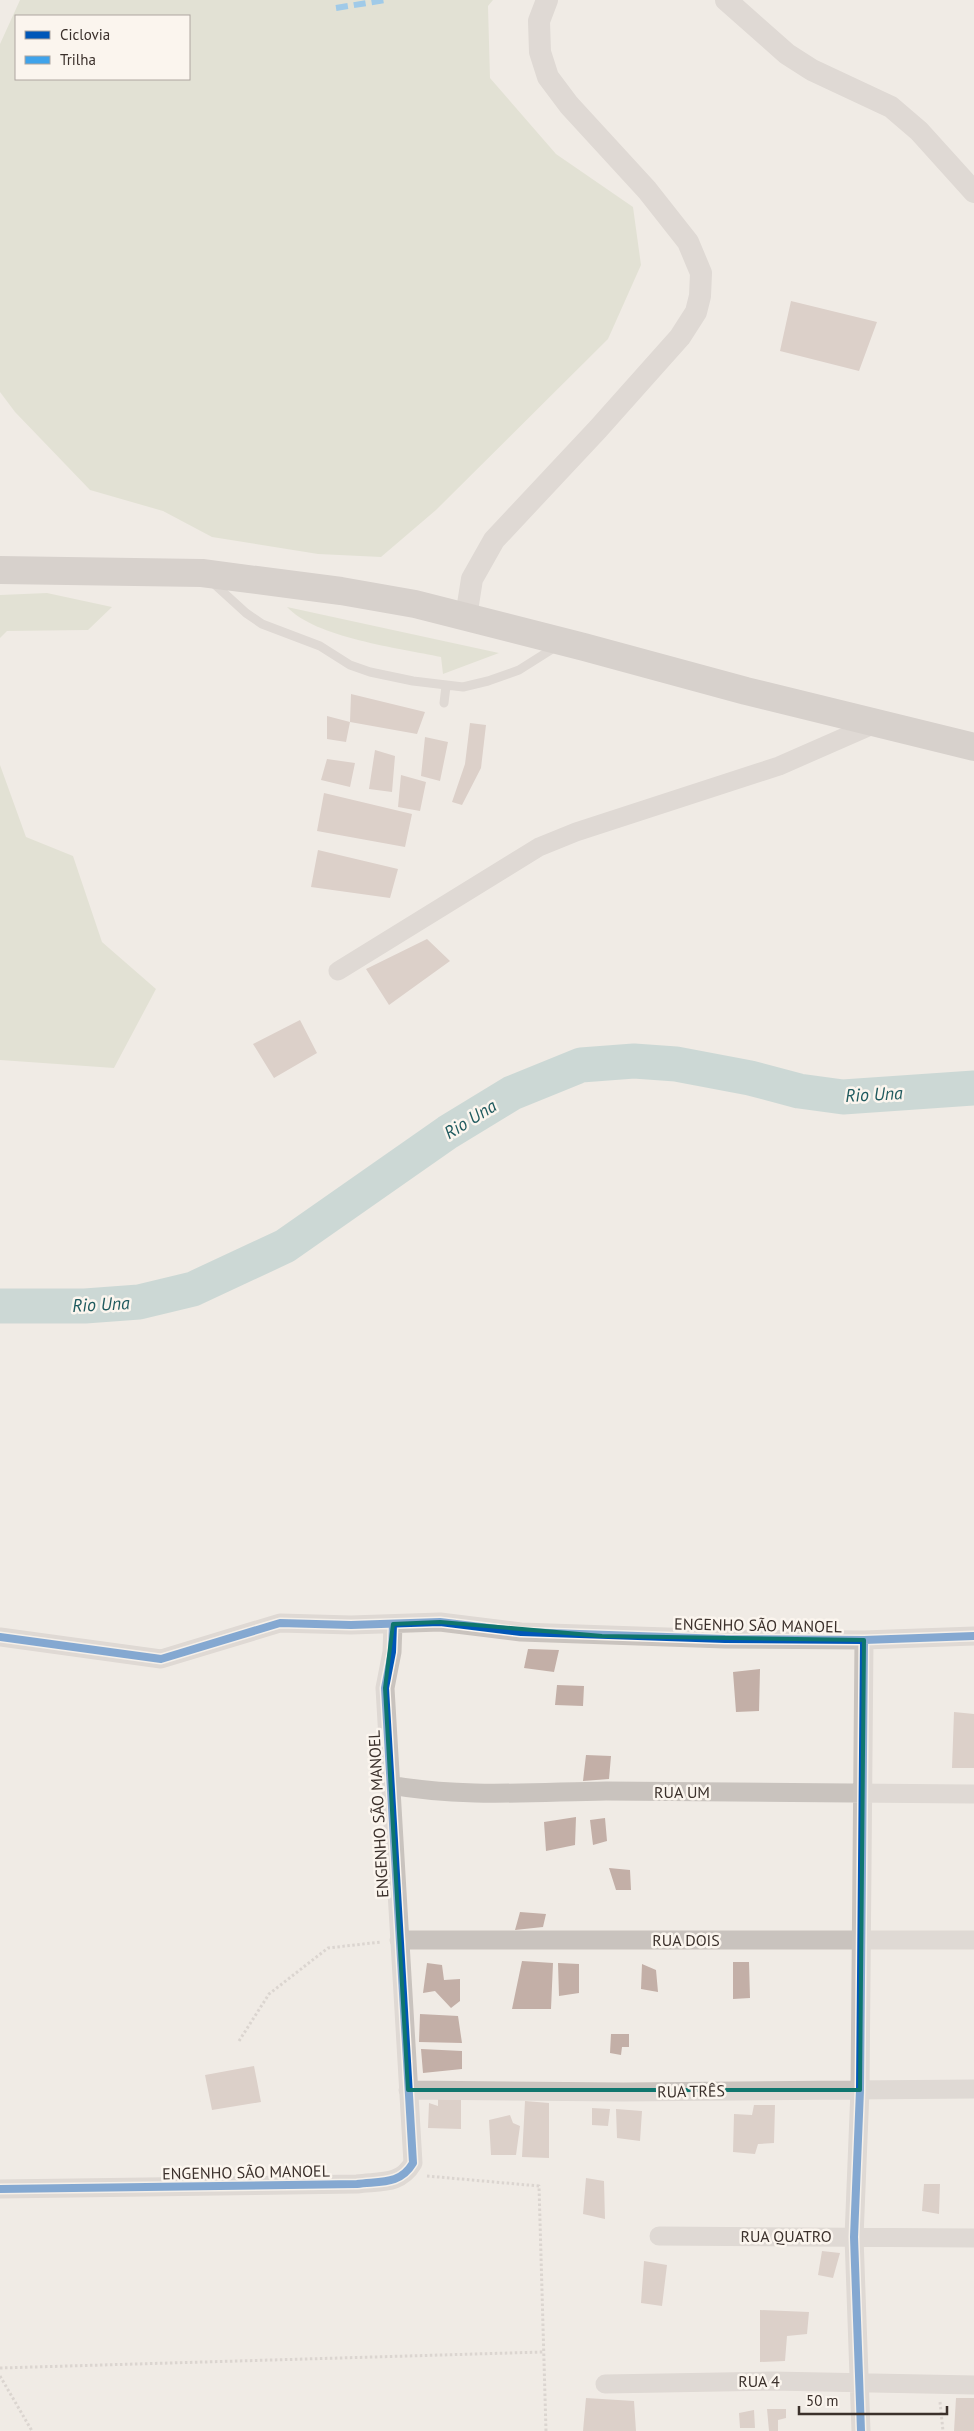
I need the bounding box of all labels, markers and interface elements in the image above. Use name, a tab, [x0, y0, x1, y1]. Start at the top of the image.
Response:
legend	[15, 15, 190, 80]
text: Ciclovia	[60, 25, 110, 44]
text: Trilha	[60, 50, 96, 69]
water label: Rio Una	[845, 1081, 904, 1107]
water label: Rio Una	[439, 1094, 501, 1144]
water label: Rio Una	[72, 1291, 131, 1317]
street label: ENGENHO SÃO MANOEL	[674, 1614, 842, 1636]
street label: ENGENHO SÃO MANOEL	[364, 1730, 392, 1898]
street label: RUA UM	[654, 1782, 710, 1802]
street label: RUA DOIS	[652, 1930, 720, 1950]
street label: RUA TRÊS	[657, 2080, 725, 2102]
street label: ENGENHO SÃO MANOEL	[162, 2161, 330, 2183]
street label: RUA QUATRO	[740, 2226, 832, 2246]
street label: RUA 4	[738, 2371, 780, 2391]
scale bar	[799, 2384, 946, 2416]
text: 50 m	[806, 2391, 839, 2410]

